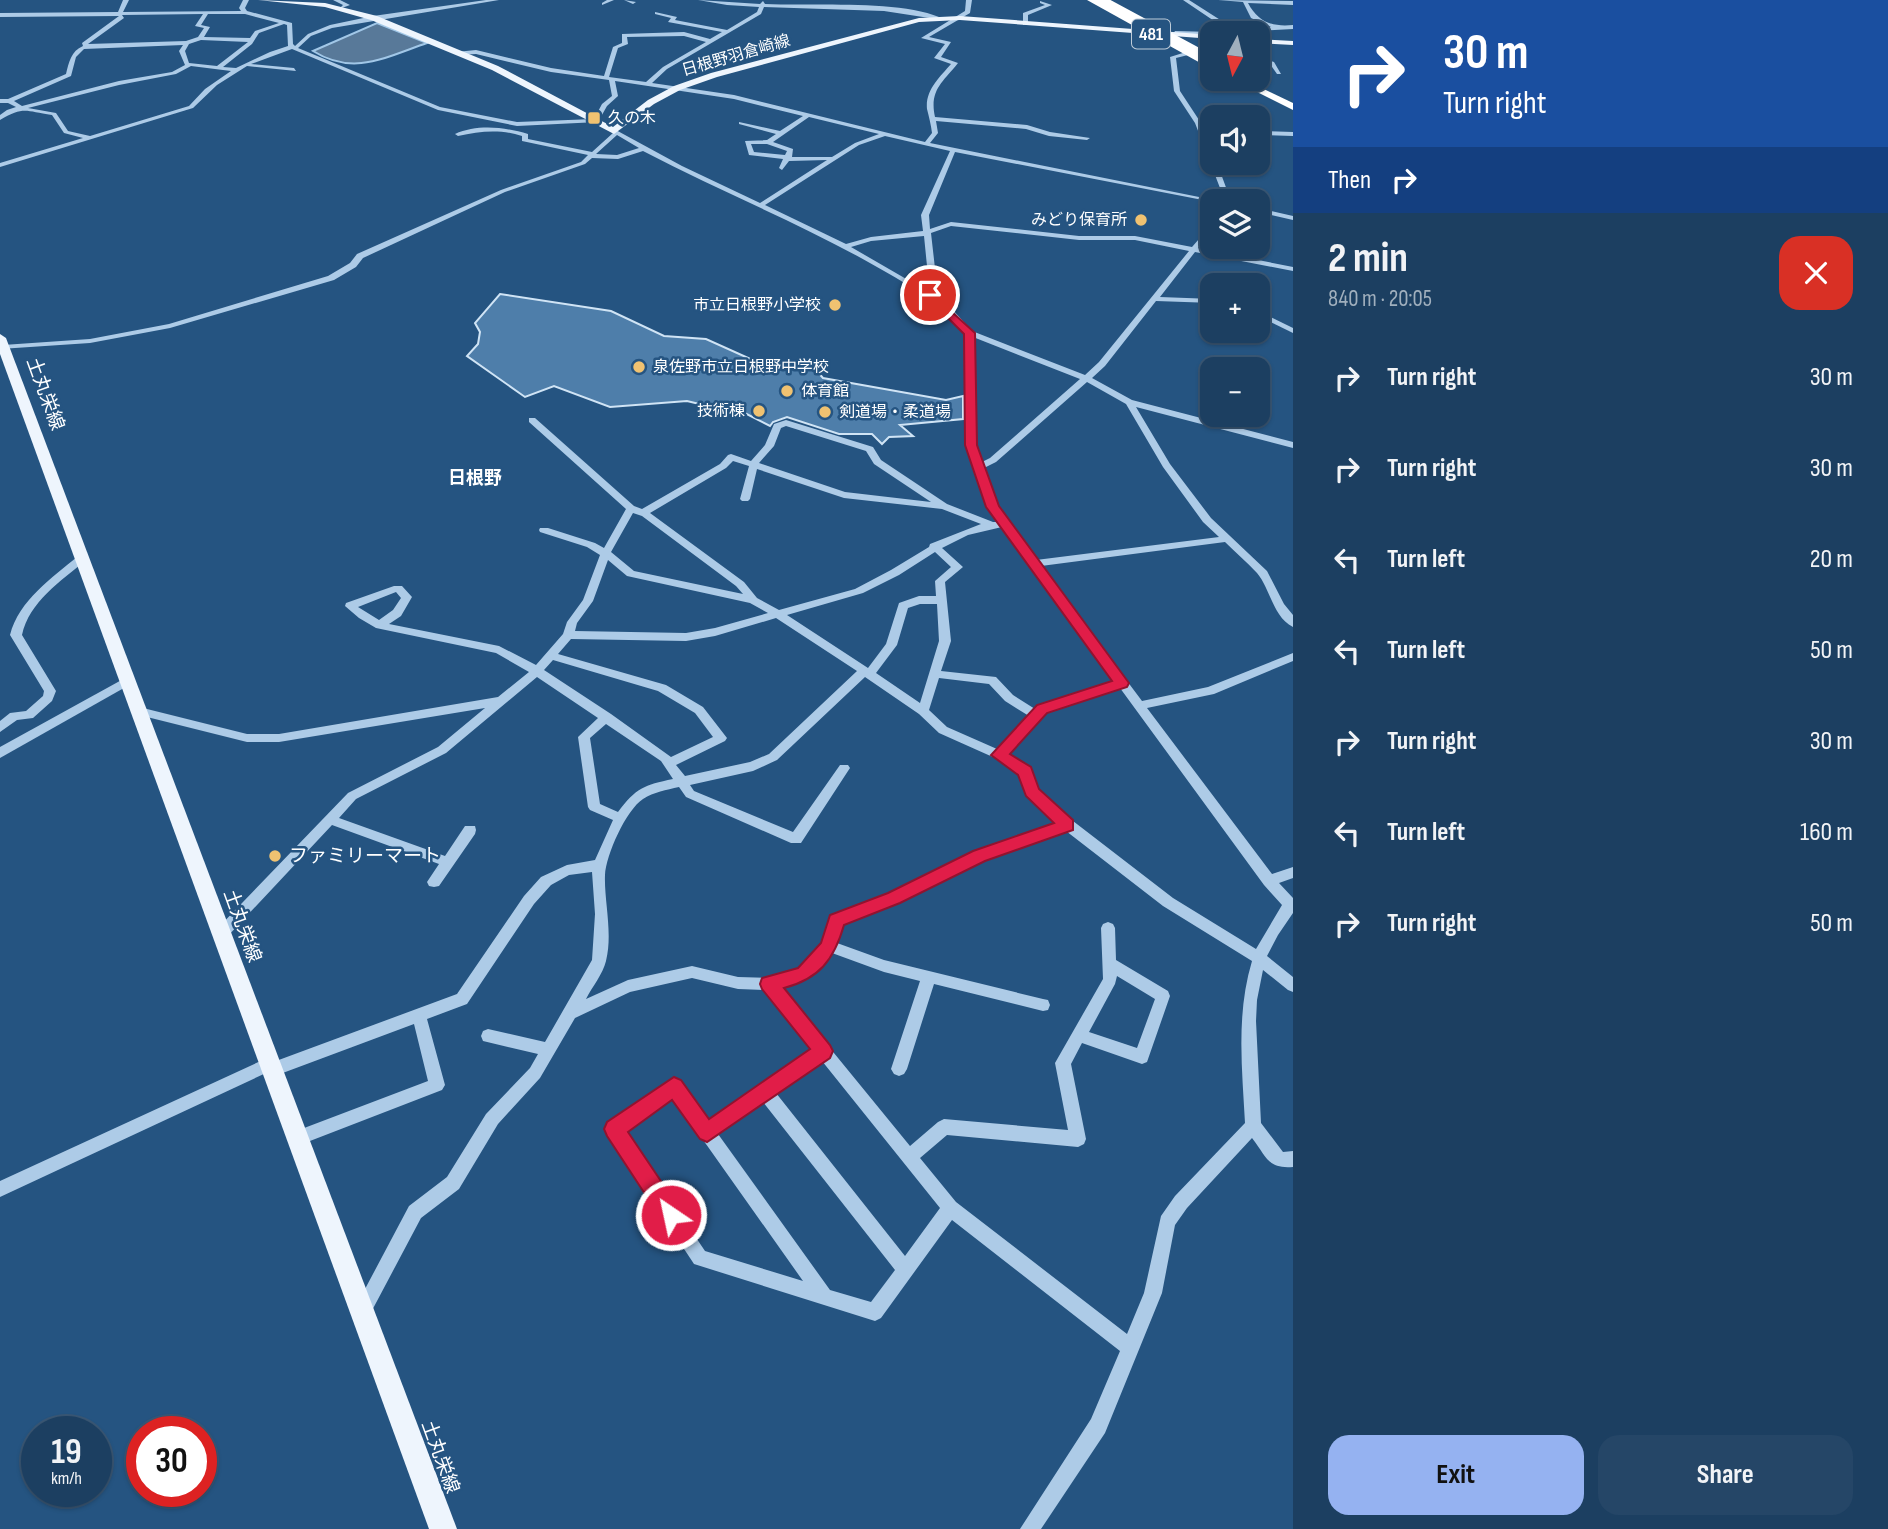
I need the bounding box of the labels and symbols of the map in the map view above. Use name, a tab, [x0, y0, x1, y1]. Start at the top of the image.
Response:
road number: 481	[1132, 19, 1170, 48]
north arrow	[1200, 21, 1270, 91]
street label: 日根野羽倉崎線	[680, 31, 792, 81]
place label: 久の木	[608, 109, 656, 128]
marker: 久の木	[586, 110, 602, 126]
place label: みどり保育所	[1031, 211, 1127, 230]
marker: みどり保育所	[1133, 212, 1149, 228]
pin	[900, 265, 960, 325]
place label: 市立日根野小学校	[693, 296, 821, 315]
marker: 市立日根野小学校	[827, 297, 843, 313]
street label: 土丸栄線	[21, 354, 69, 434]
place label: 泉佐野市立日根野中学校	[653, 358, 829, 377]
marker: 泉佐野市立日根野中学校	[631, 359, 647, 375]
place label: 体育館	[801, 382, 849, 401]
marker: 体育館	[779, 383, 795, 399]
place label: 技術棟	[697, 402, 745, 421]
marker: 技術棟	[751, 403, 767, 419]
place label: 剣道場・柔道場	[839, 403, 951, 422]
marker: 剣道場・柔道場	[817, 404, 833, 420]
district label: 日根野	[448, 468, 502, 489]
place label: ファミリーマート	[289, 845, 441, 868]
marker: ファミリーマート	[267, 848, 283, 864]
street label: 土丸栄線	[218, 886, 266, 966]
position arrow	[634, 1178, 708, 1252]
speed limit sign: 30	[126, 1416, 217, 1507]
street label: 土丸栄線	[416, 1417, 464, 1497]

